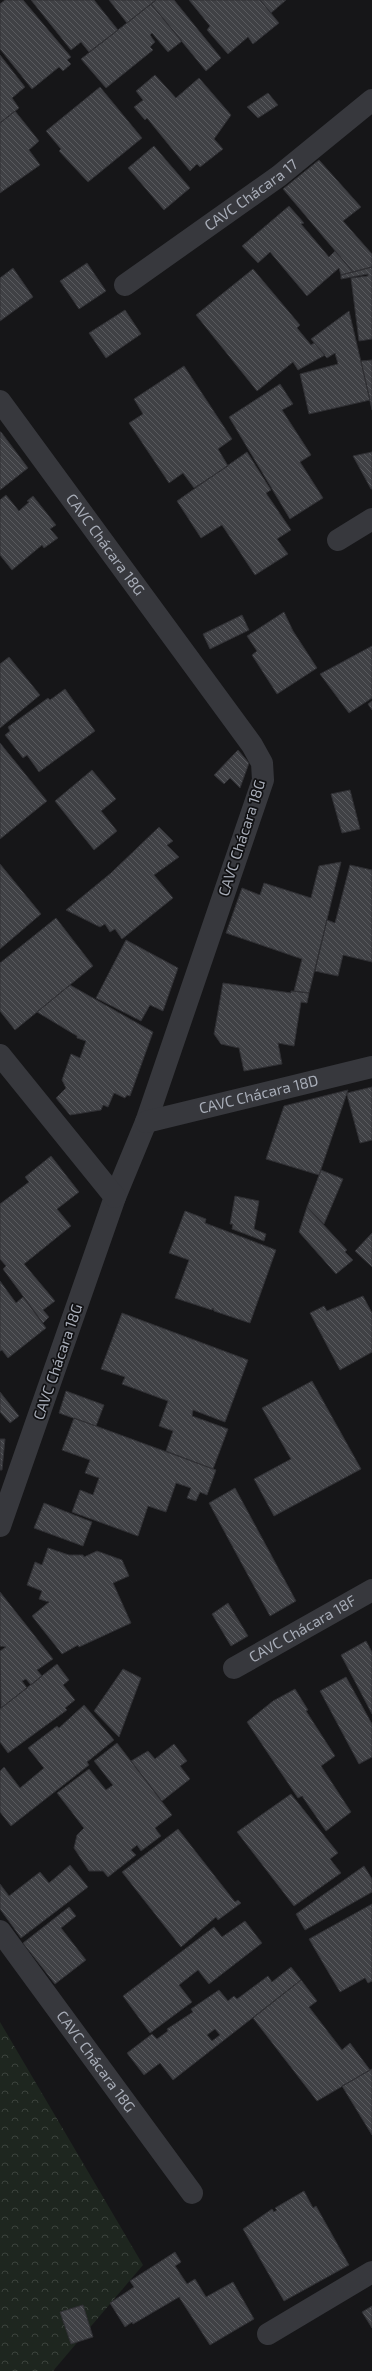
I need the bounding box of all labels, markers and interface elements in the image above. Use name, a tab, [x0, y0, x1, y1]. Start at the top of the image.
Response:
street label: CAVC Chácara 17	[201, 154, 301, 234]
street label: CAVC Chácara 18G	[63, 490, 149, 598]
street label: CAVC Chácara 18G	[214, 777, 268, 898]
street label: CAVC Chácara 18D	[197, 1070, 320, 1117]
street label: CAVC Chácara 18G	[29, 1301, 85, 1422]
street label: CAVC Chácara 18F	[245, 1591, 359, 1666]
street label: CAVC Chácara 18G	[53, 2007, 140, 2115]

